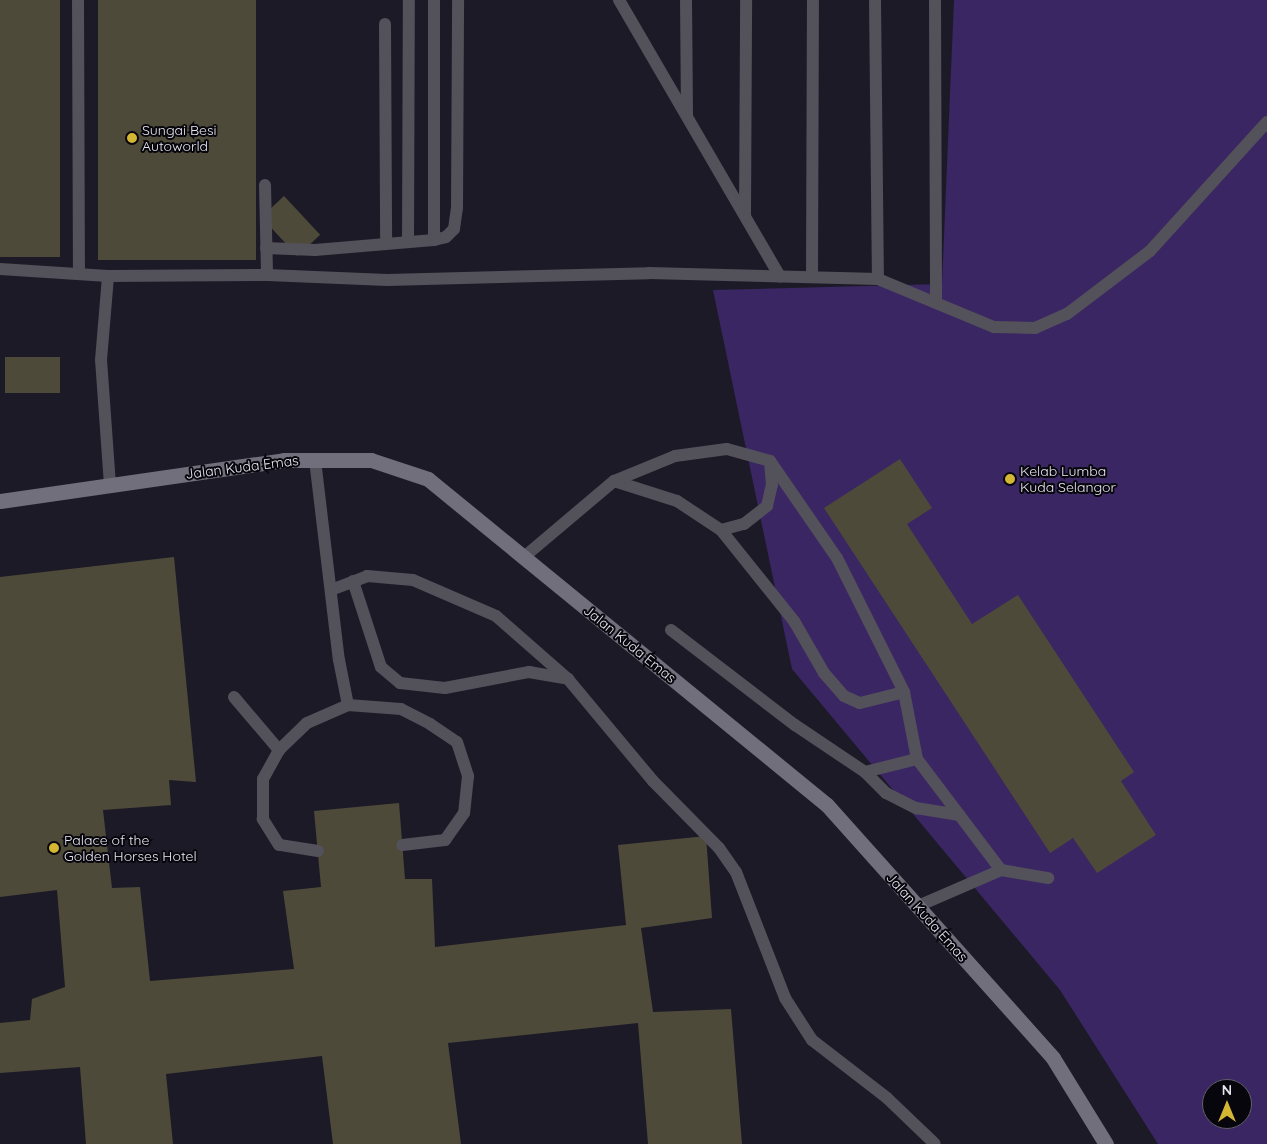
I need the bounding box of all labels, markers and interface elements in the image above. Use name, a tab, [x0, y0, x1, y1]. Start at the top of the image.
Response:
place label: Sungai Besi Autoworld	[142, 122, 216, 154]
marker: Sungai Besi Autoworld	[126, 132, 138, 144]
street label: Jalan Kuda Emas	[184, 452, 300, 482]
place label: Kelab Lumba Kuda Selangor	[1020, 463, 1116, 496]
marker: Kelab Lumba Kuda Selangor	[1004, 473, 1016, 485]
street label: Jalan Kuda Emas	[580, 602, 680, 686]
place label: Palace of the Golden Horses Hotel	[64, 832, 197, 864]
marker: Palace of the Golden Horses Hotel	[48, 842, 60, 854]
street label: Jalan Kuda Emas	[883, 869, 971, 965]
north arrow	[1202, 1079, 1252, 1129]
text: N	[1222, 1081, 1232, 1099]

